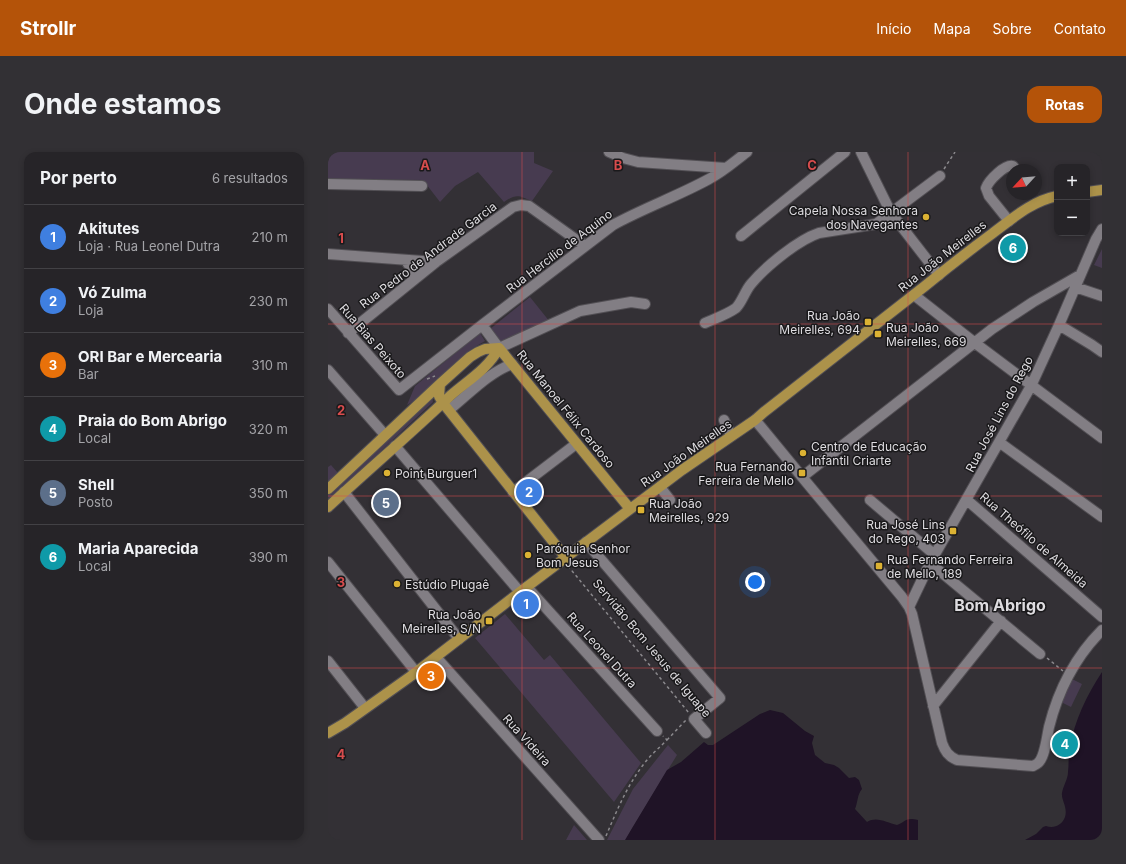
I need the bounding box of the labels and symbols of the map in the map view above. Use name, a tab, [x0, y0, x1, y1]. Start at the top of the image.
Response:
text: A	[420, 157, 430, 173]
text: B	[614, 157, 623, 173]
text: C	[807, 157, 817, 173]
north arrow	[1006, 164, 1042, 200]
street label: Rua Pedro de Andrade Garcia	[357, 199, 499, 311]
place label: Capela Nossa Senhora dos Navegantes	[789, 203, 918, 232]
street label: Rua Hercílio de Aquino	[503, 206, 615, 296]
marker: Capela Nossa Senhora dos Navegantes	[921, 212, 931, 222]
street label: Rua João Meirelles	[895, 217, 989, 295]
text: 1	[338, 230, 344, 246]
pin: 6	[1000, 233, 1026, 263]
street label: Rua Bias Peixoto	[336, 301, 410, 381]
place label: Rua João Meirelles, 694	[779, 308, 860, 337]
marker: Rua João Meirelles, 694	[863, 317, 873, 327]
place label: Rua João Meirelles, 669	[886, 320, 966, 349]
marker: Rua João Meirelles, 669	[873, 329, 883, 339]
street label: Rua Manoel Félix Cardoso	[514, 347, 618, 471]
street label: Rua José Lins do Rego	[962, 353, 1036, 475]
text: 2	[337, 402, 345, 418]
street label: Rua João Meirelles	[638, 416, 734, 490]
place label: Centro de Educação Infantil Criarte	[811, 439, 927, 468]
marker: Centro de Educação Infantil Criarte	[798, 448, 808, 458]
place label: Rua Fernando Ferreira de Mello	[698, 459, 794, 488]
place label: Point Burguer1	[395, 466, 477, 481]
marker: Point Burguer1	[382, 468, 392, 478]
marker: Rua Fernando Ferreira de Mello	[797, 468, 807, 478]
pin: 2	[516, 477, 542, 507]
pin: 5	[373, 488, 399, 518]
street label: Rua Theófilo de Almeida	[977, 489, 1091, 591]
place label: Rua João Meirelles, 929	[649, 496, 729, 525]
marker: Rua João Meirelles, 929	[636, 505, 646, 515]
place label: Rua José Lins do Rego, 403	[866, 517, 945, 546]
marker: Rua José Lins do Rego, 403	[948, 526, 958, 536]
place label: Paróquia Senhor Bom Jesus	[536, 541, 630, 570]
marker: Paróquia Senhor Bom Jesus	[523, 550, 533, 560]
place label: Rua Fernando Ferreira de Mello, 189	[887, 552, 1013, 581]
marker: Rua Fernando Ferreira de Mello, 189	[874, 561, 884, 571]
your location	[745, 572, 765, 592]
text: 3	[337, 574, 345, 590]
street label: Servidão Bom Jesus de Iguape	[590, 576, 714, 720]
place label: Estúdio Plugaê	[405, 577, 489, 592]
marker: Estúdio Plugaê	[392, 579, 402, 589]
pin: 1	[513, 589, 539, 619]
district label: Bom Abrigo	[954, 595, 1046, 615]
place label: Rua João Meirelles, S/N	[402, 607, 481, 636]
street label: Rua Leonel Dutra	[564, 609, 640, 691]
marker: Rua João Meirelles, S/N	[484, 616, 494, 626]
pin: 3	[418, 661, 444, 691]
street label: Rua Videira	[500, 711, 554, 769]
pin: 4	[1052, 729, 1078, 759]
text: 4	[337, 746, 346, 762]

